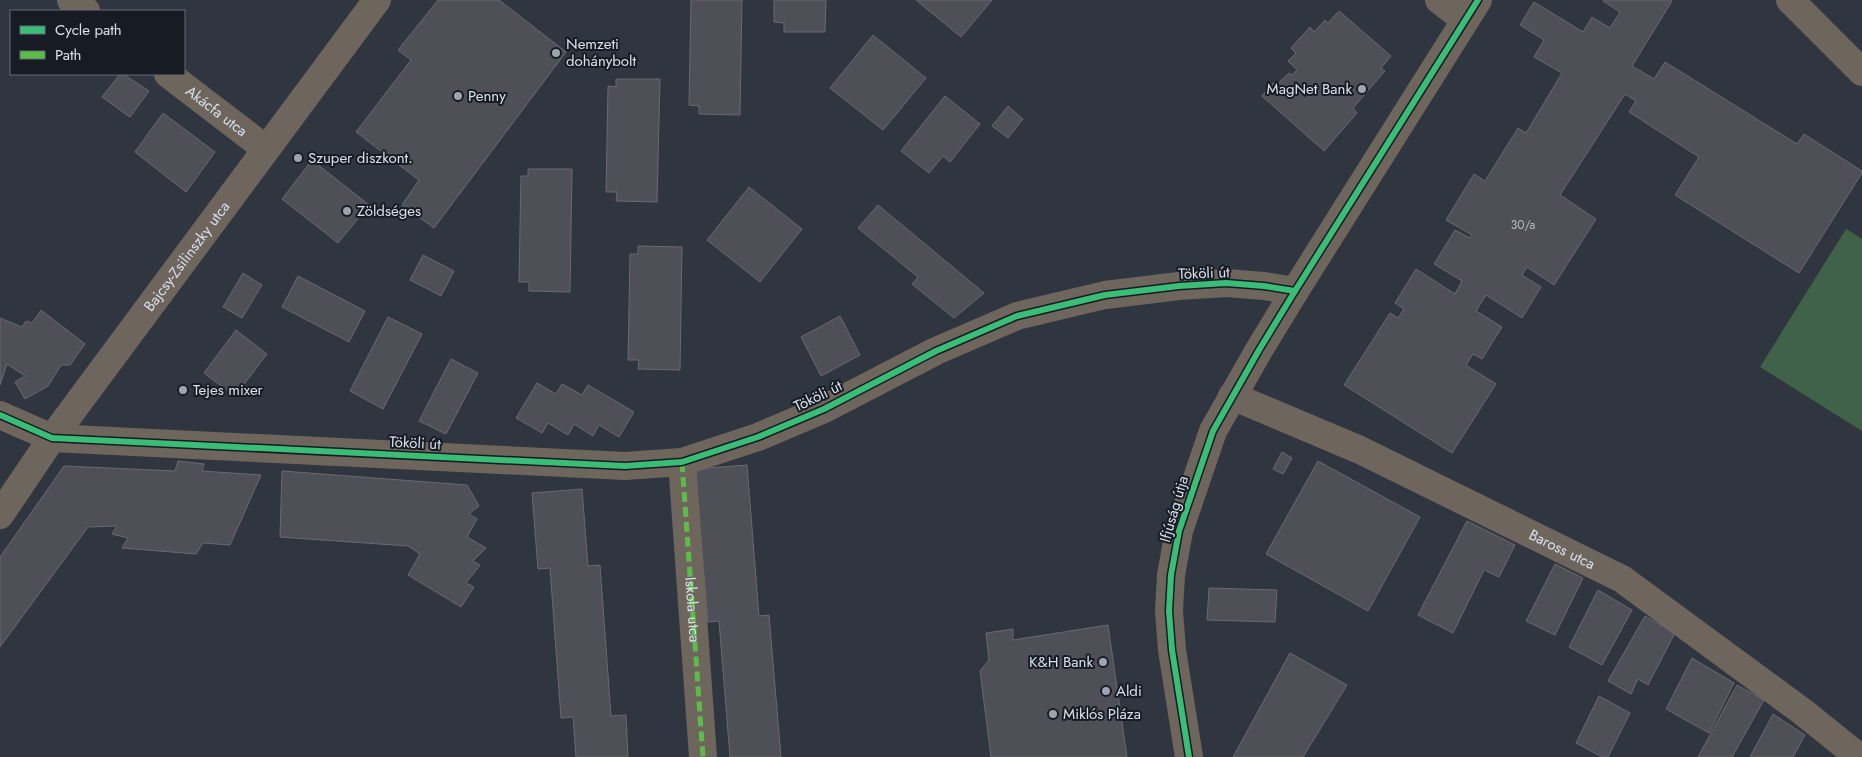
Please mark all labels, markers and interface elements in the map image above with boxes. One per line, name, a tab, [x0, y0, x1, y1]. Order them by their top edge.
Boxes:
legend	[10, 10, 185, 75]
text: Cycle path	[55, 19, 122, 41]
place label: Nemzeti dohánybolt	[566, 33, 636, 72]
text: Path	[55, 44, 81, 66]
marker: Nemzeti dohánybolt	[550, 47, 562, 59]
place label: MagNet Bank	[1267, 78, 1352, 100]
street label: Akácfa utca	[181, 80, 252, 142]
marker: MagNet Bank	[1356, 83, 1368, 95]
place label: Penny	[468, 85, 506, 107]
marker: Penny	[452, 90, 464, 102]
place label: Szuper diszkont.	[308, 147, 413, 169]
marker: Szuper diszkont.	[292, 152, 304, 164]
street label: Bajcsy-Zsilinszky utca	[138, 197, 235, 316]
place label: Zöldséges	[357, 200, 421, 222]
marker: Zöldséges	[341, 205, 353, 217]
house number: 30/a	[1511, 216, 1535, 234]
street label: Tököli út	[1178, 261, 1231, 285]
street label: Tököli út	[790, 375, 846, 417]
place label: Tejes mixer	[193, 379, 264, 401]
marker: Tejes mixer	[177, 384, 189, 396]
street label: Tököli út	[389, 431, 442, 455]
street label: Ifjúság útja	[1154, 473, 1194, 545]
street label: Baross utca	[1525, 524, 1599, 575]
street label: Iskola utca	[679, 576, 706, 643]
place label: K&H Bank	[1029, 651, 1093, 673]
marker: K&H Bank	[1097, 656, 1109, 668]
place label: Aldi	[1116, 680, 1142, 702]
marker: Aldi	[1100, 685, 1112, 697]
place label: Miklós Pláza	[1063, 703, 1141, 725]
marker: Miklós Pláza	[1047, 708, 1059, 720]

